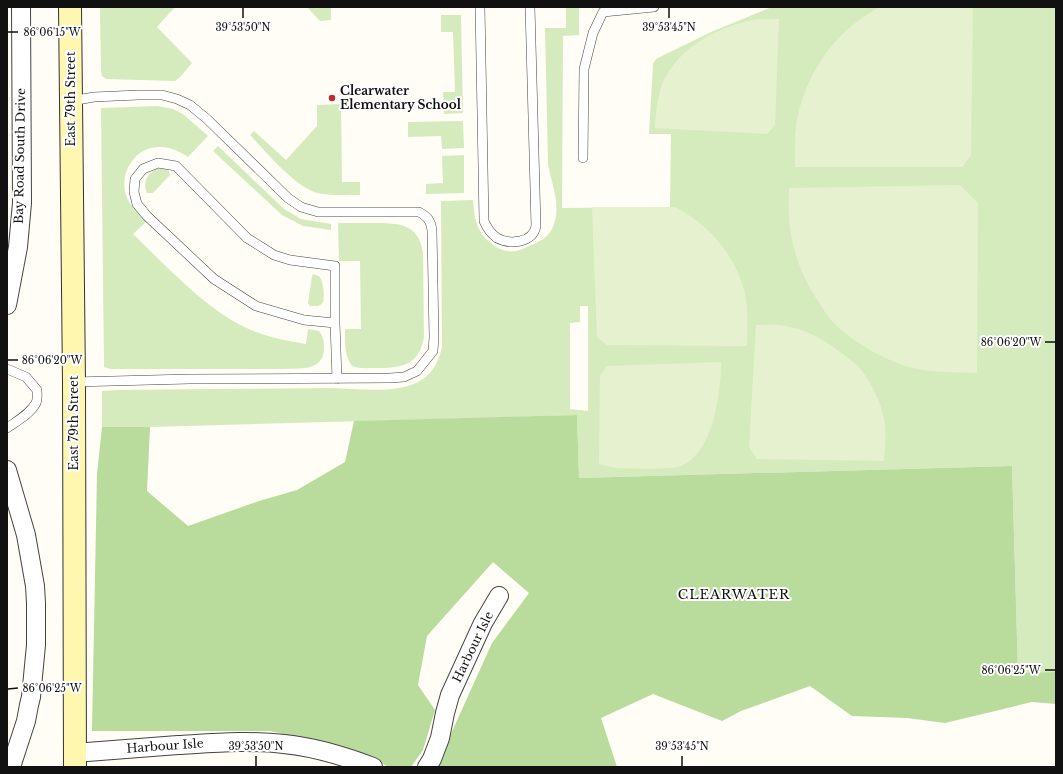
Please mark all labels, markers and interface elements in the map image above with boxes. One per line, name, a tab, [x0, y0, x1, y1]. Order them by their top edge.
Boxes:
text: 39°53'50"N	[215, 21, 271, 34]
text: 39°53'45"N	[642, 21, 696, 34]
text: 86°06'15"W	[23, 26, 81, 39]
street label: East 79th Street	[63, 51, 78, 146]
place label: Clearwater Elementary School	[340, 83, 462, 112]
street label: Bay Road South Drive	[11, 88, 28, 224]
marker: Clearwater Elementary School	[327, 93, 337, 103]
text: 86°06'20"W	[981, 336, 1041, 349]
text: 86°06'20"W	[22, 354, 82, 367]
street label: East 79th Street	[66, 375, 81, 470]
district label: CLEARWATER	[678, 586, 790, 603]
street label: Harbour Isle	[449, 609, 496, 685]
text: 86°06'25"W	[982, 664, 1041, 677]
text: 86°06'25"W	[23, 682, 82, 695]
street label: Harbour Isle	[126, 735, 204, 756]
text: 39°53'50"N	[228, 740, 284, 753]
text: 39°53'45"N	[655, 740, 709, 753]

